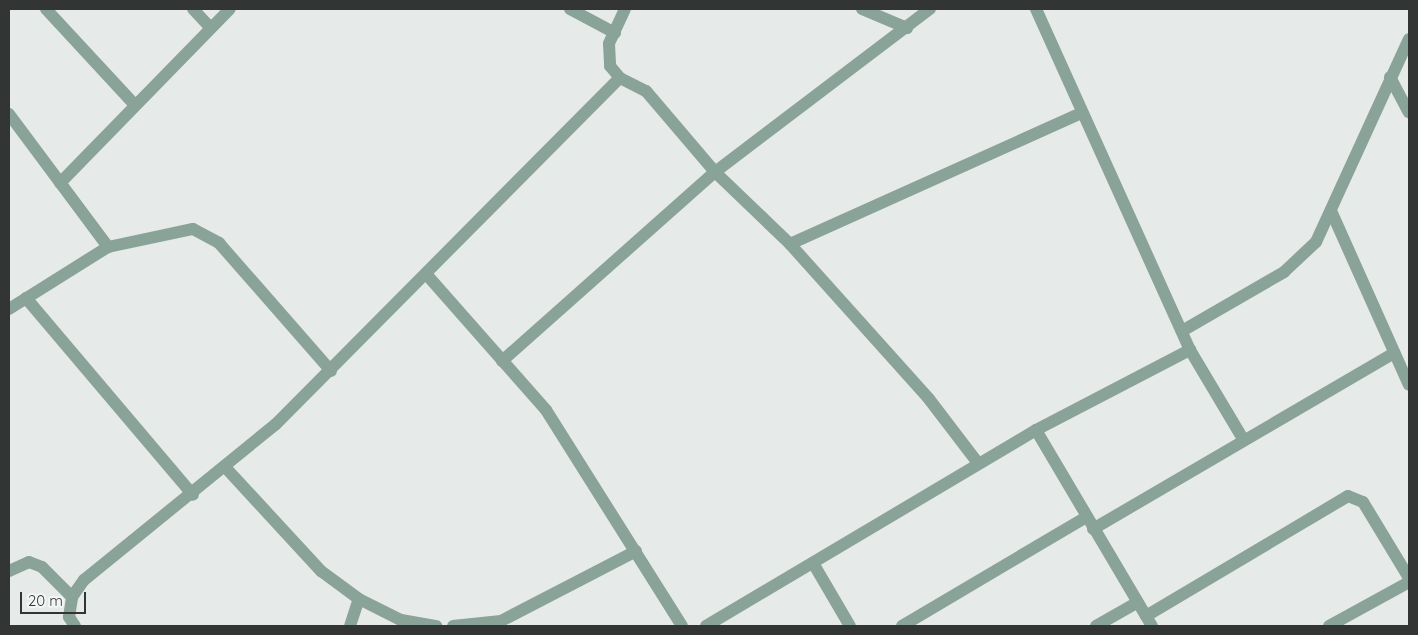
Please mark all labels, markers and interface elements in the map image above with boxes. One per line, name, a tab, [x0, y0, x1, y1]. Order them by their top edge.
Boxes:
scale bar	[22, 582, 89, 614]
text: 20 m	[28, 591, 63, 610]

